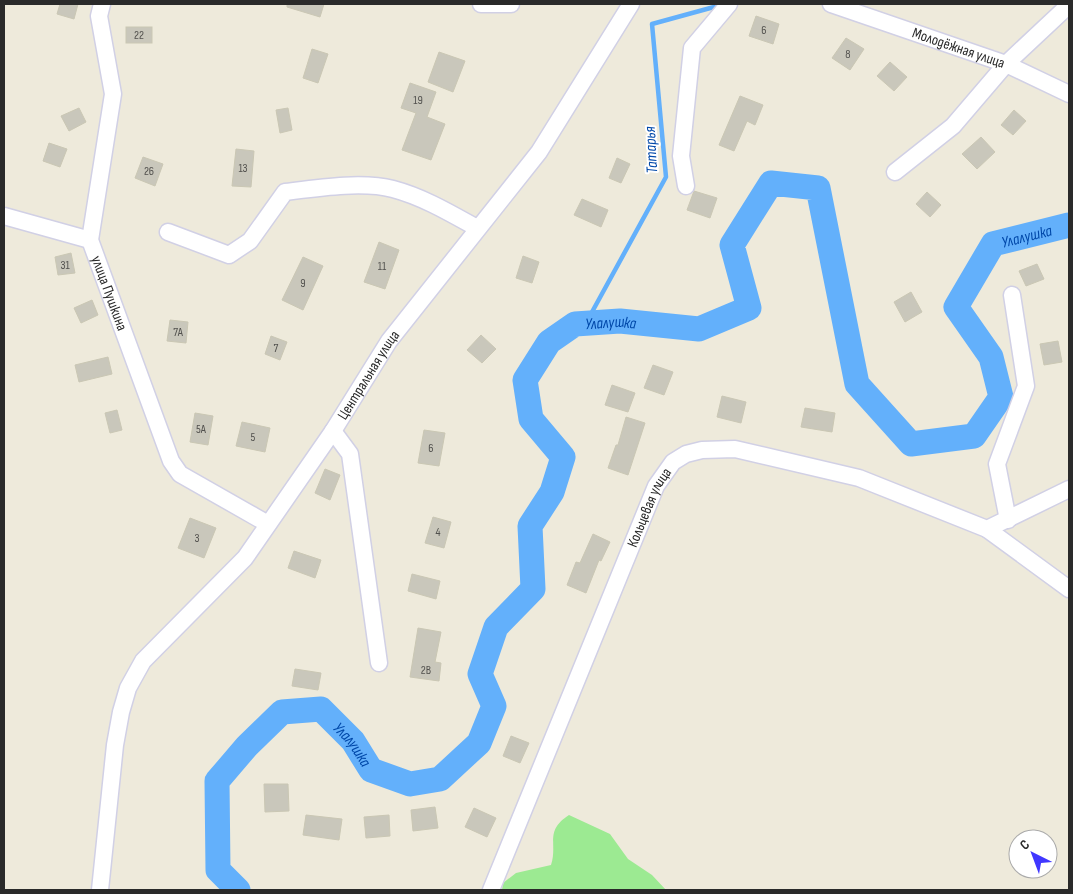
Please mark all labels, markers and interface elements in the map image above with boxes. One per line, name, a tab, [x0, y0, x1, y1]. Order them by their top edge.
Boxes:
house number: 6	[761, 23, 767, 38]
street label: Молодёжная улица	[910, 24, 1008, 73]
house number: 22	[134, 28, 144, 43]
house number: 8	[845, 47, 851, 62]
house number: 19	[413, 93, 423, 108]
water label: Татарья	[641, 125, 662, 174]
house number: 13	[238, 161, 248, 176]
house number: 26	[144, 164, 154, 179]
water label: Улалушка	[1000, 222, 1055, 253]
street label: улица Пушкина	[87, 253, 132, 334]
house number: 31	[60, 258, 70, 273]
house number: 11	[378, 259, 387, 274]
house number: 9	[300, 276, 306, 291]
water label: Улалушка	[585, 313, 638, 334]
house number: 7А	[173, 325, 184, 340]
street label: Центральная улица	[333, 326, 404, 423]
house number: 7	[274, 341, 279, 356]
house number: 5А	[196, 422, 207, 437]
house number: 5	[251, 430, 256, 445]
house number: 6	[428, 441, 434, 456]
street label: Кольцевая улица	[623, 464, 676, 550]
house number: 4	[435, 525, 441, 540]
house number: 3	[194, 531, 200, 546]
house number: 2В	[421, 663, 431, 678]
water label: Улалушка	[329, 719, 375, 771]
north arrow	[1008, 829, 1058, 879]
text: С	[1016, 836, 1033, 853]

